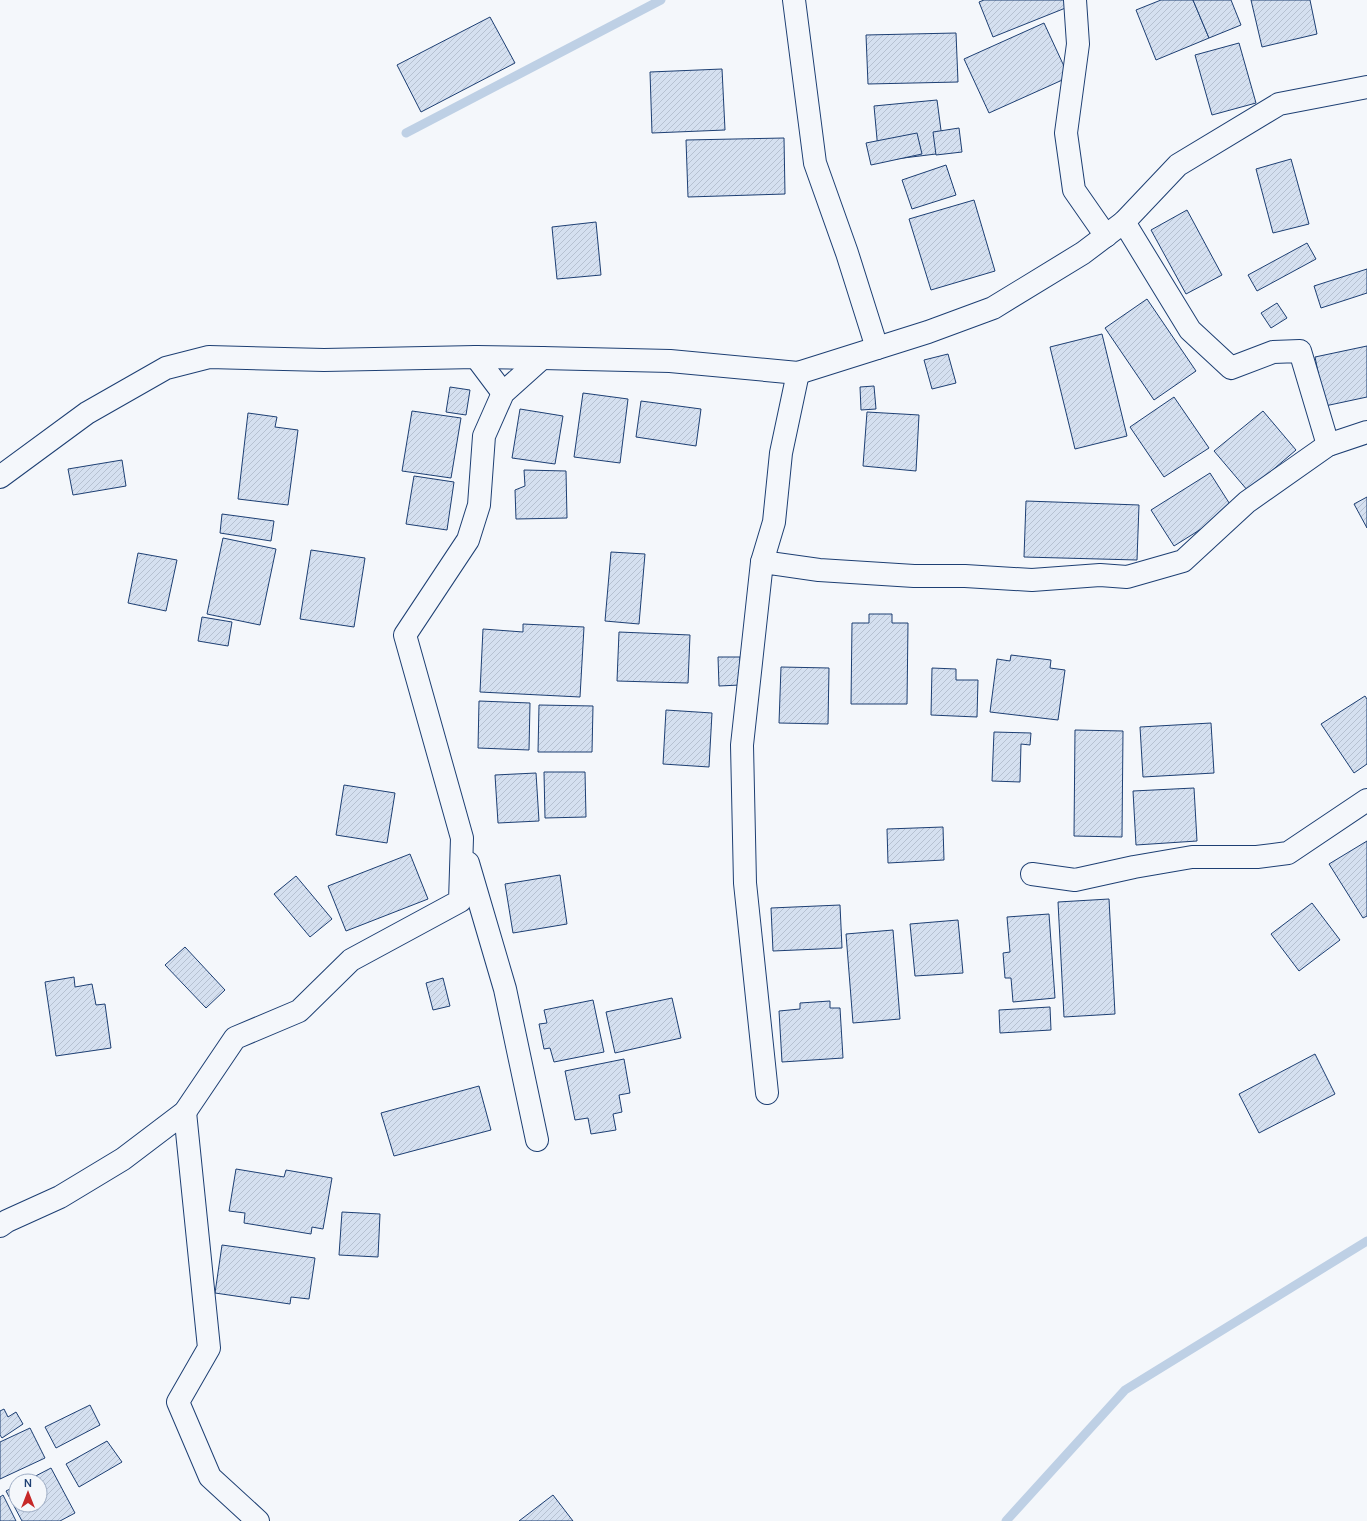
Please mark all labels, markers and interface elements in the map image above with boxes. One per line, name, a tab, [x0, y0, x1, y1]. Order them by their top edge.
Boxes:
north arrow	[8, 1473, 48, 1513]
text: N	[24, 1475, 32, 1490]

